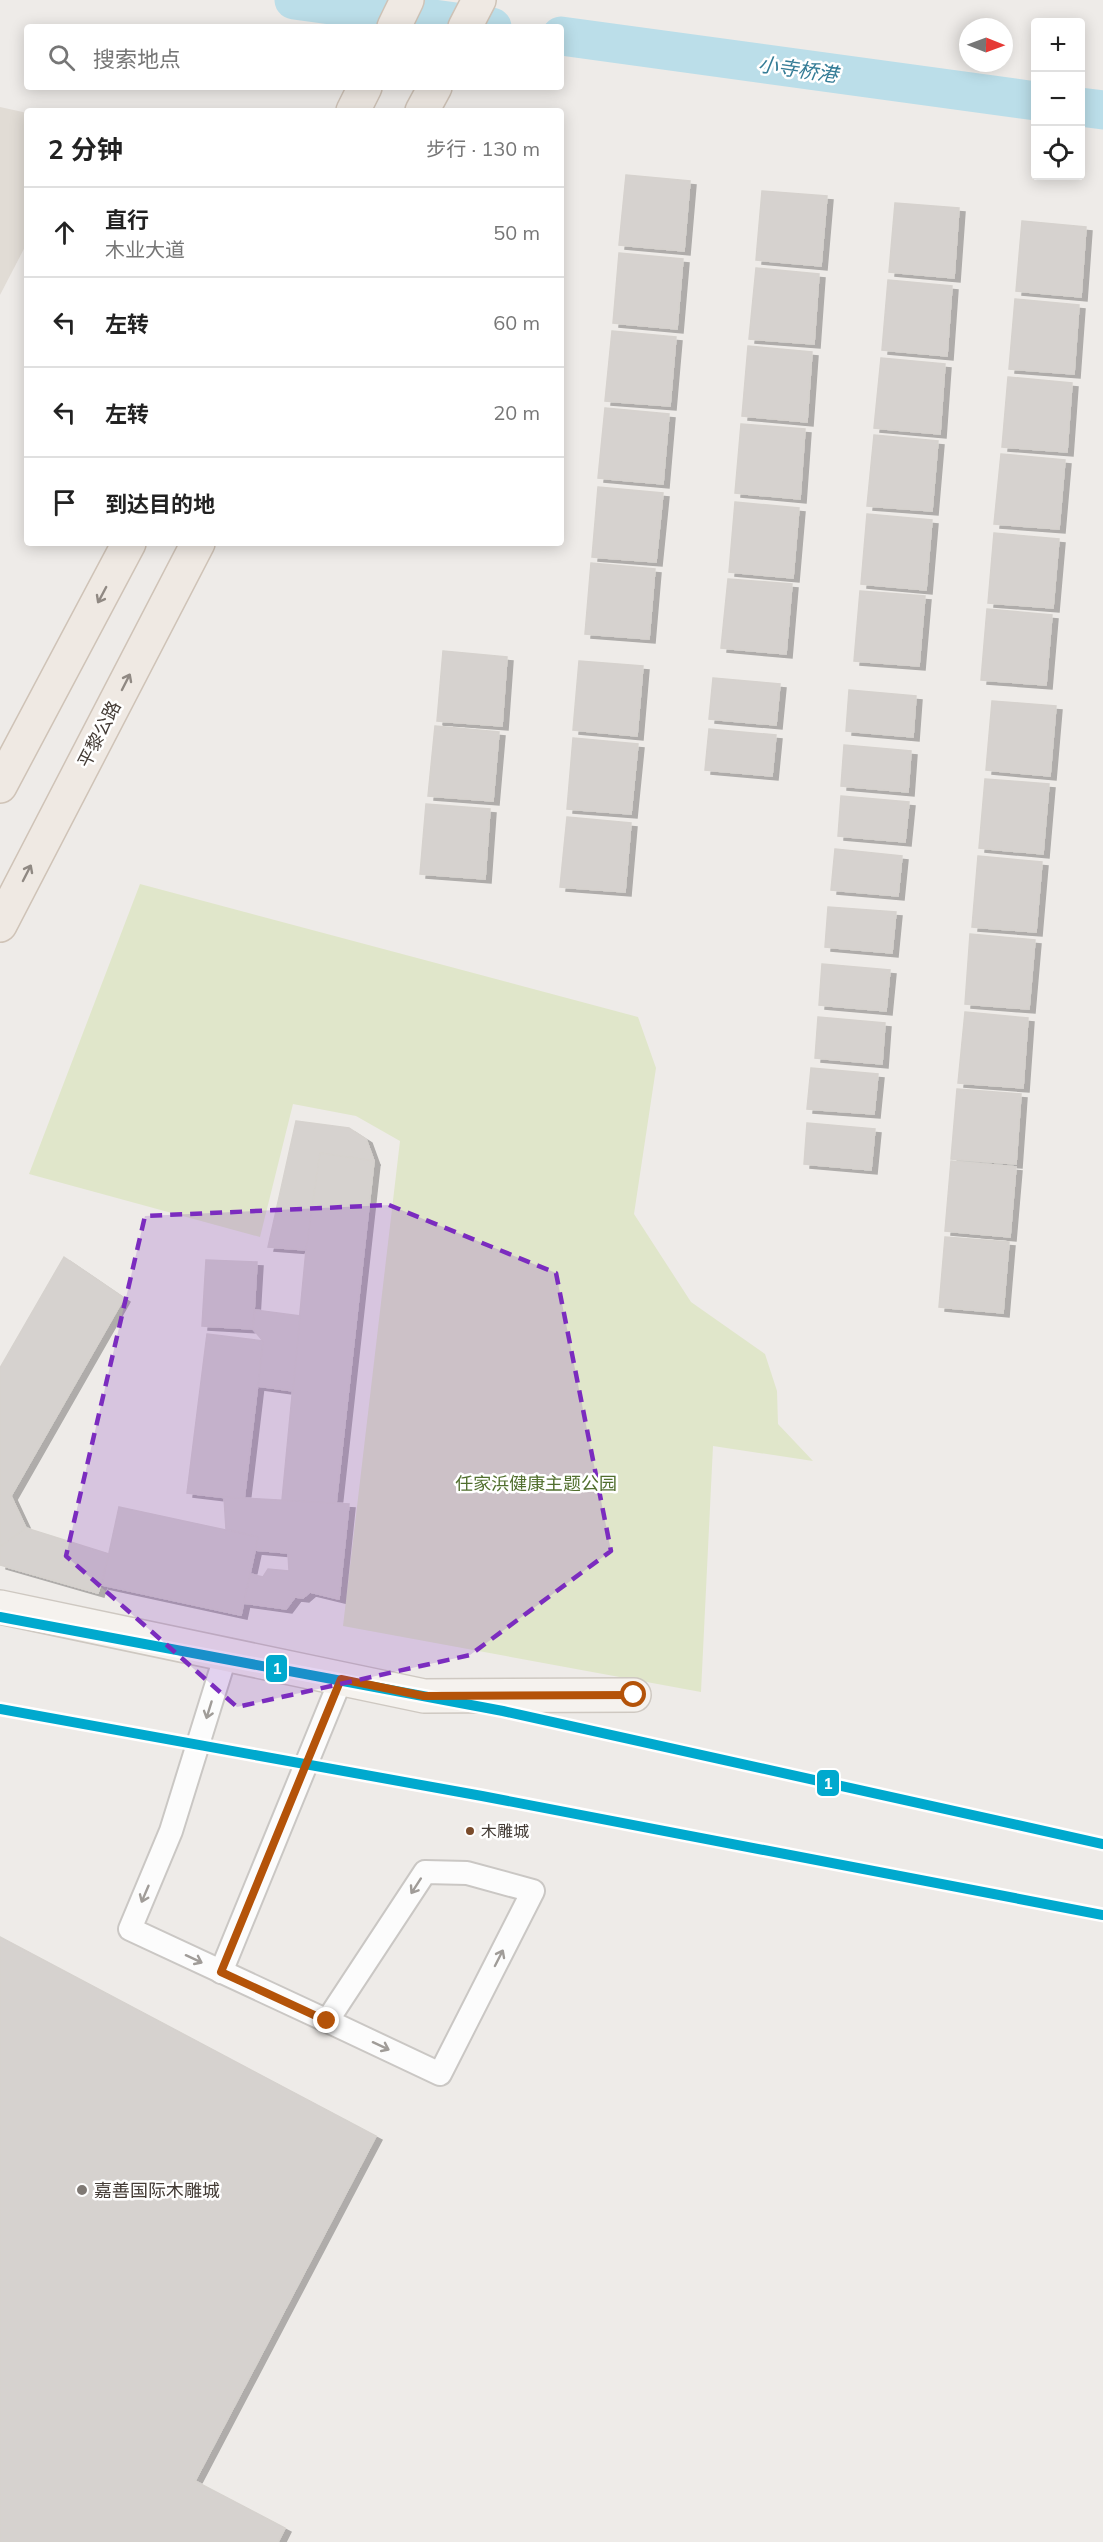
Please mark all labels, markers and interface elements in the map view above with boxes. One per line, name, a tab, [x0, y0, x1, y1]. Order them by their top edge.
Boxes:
north arrow	[959, 18, 1013, 72]
map controls	[1031, 18, 1085, 180]
button: +	[1031, 18, 1085, 72]
search box	[24, 24, 564, 90]
icon: search	[45, 41, 78, 74]
text: 搜索地点	[93, 45, 181, 73]
water label: 小寺桥港	[757, 51, 842, 87]
button: −	[1031, 72, 1085, 126]
button: locate	[1031, 126, 1085, 180]
text: 2 分钟	[48, 133, 123, 166]
text: 步行 · 130 m	[426, 136, 540, 161]
text: 直行	[105, 206, 149, 234]
icon: ahead	[48, 216, 81, 249]
text: 50 m	[493, 220, 540, 245]
text: 木业大道	[105, 237, 185, 262]
icon: left	[48, 306, 81, 339]
text: 左转	[105, 310, 149, 338]
text: 60 m	[493, 310, 540, 335]
icon: left	[48, 396, 81, 429]
text: 左转	[105, 400, 149, 428]
text: 20 m	[493, 400, 540, 425]
icon: arrive	[48, 486, 81, 519]
text: 到达目的地	[105, 490, 215, 518]
one-way arrow	[96, 585, 107, 603]
one-way arrow	[121, 673, 133, 691]
street label: 平黎公路	[72, 697, 126, 771]
one-way arrow	[22, 865, 33, 883]
park label: 任家浜健康主题公园	[455, 1472, 617, 1495]
line badge: 1	[265, 1654, 288, 1683]
text: 1	[272, 1658, 282, 1678]
route start	[620, 1681, 646, 1707]
one-way arrow	[203, 1700, 214, 1719]
line badge: 1	[816, 1769, 840, 1797]
text: 1	[823, 1773, 833, 1793]
place label: 木雕城	[481, 1821, 529, 1841]
marker: 木雕城	[464, 1825, 476, 1837]
one-way arrow	[409, 1877, 421, 1894]
one-way arrow	[138, 1885, 150, 1903]
one-way arrow	[494, 1950, 505, 1968]
one-way arrow	[185, 1954, 203, 1966]
route end	[313, 2007, 339, 2033]
one-way arrow	[371, 2040, 389, 2052]
place label: 嘉善国际木雕城	[94, 2179, 220, 2202]
marker: 嘉善国际木雕城	[75, 2183, 89, 2197]

